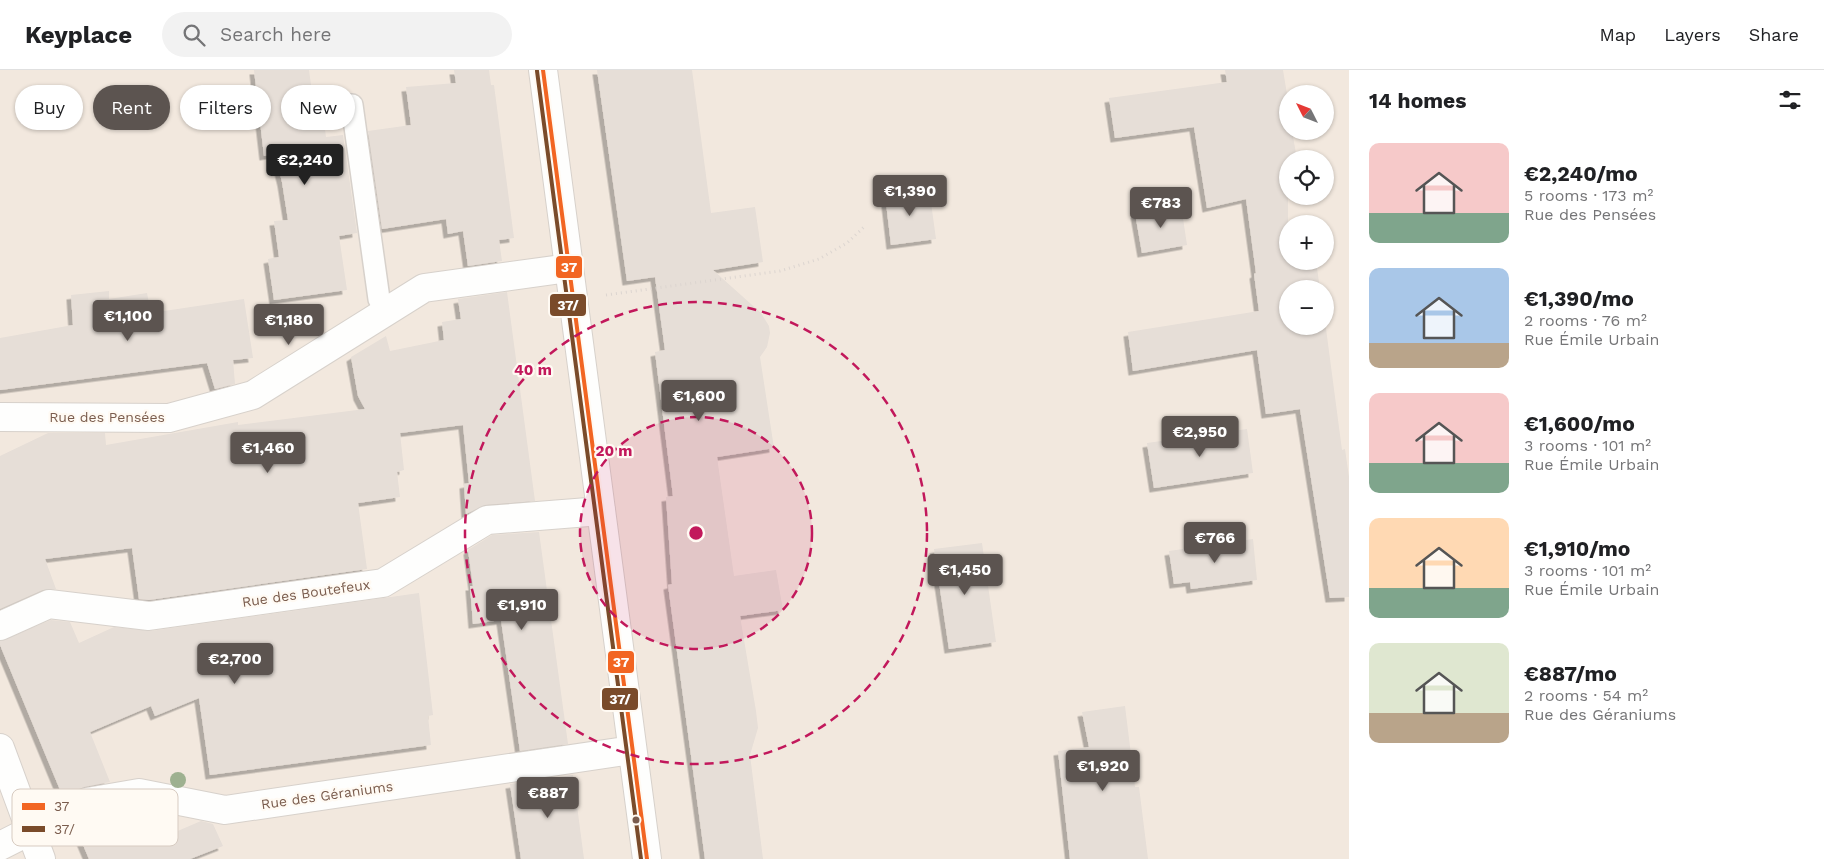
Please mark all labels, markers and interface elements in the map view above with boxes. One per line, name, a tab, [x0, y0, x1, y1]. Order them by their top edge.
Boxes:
search box	[162, 12, 512, 57]
text: Keyplace	[25, 21, 132, 49]
icon: search	[180, 21, 208, 49]
text: Search here	[220, 23, 331, 46]
text: Map	[1599, 24, 1636, 45]
text: Layers	[1664, 24, 1721, 45]
text: Share	[1749, 24, 1799, 45]
chip: Buy	[15, 85, 83, 130]
chip: Rent	[93, 85, 170, 130]
chip: Filters	[180, 85, 271, 130]
chip: New	[281, 85, 355, 130]
north arrow	[1279, 85, 1334, 140]
map controls	[1279, 85, 1334, 335]
icon: filters	[1776, 86, 1804, 114]
text: 14 homes	[1369, 88, 1466, 113]
pin: €2,240	[264, 144, 346, 186]
text: €2,240	[277, 150, 333, 169]
button: locate	[1279, 150, 1334, 205]
text: €2,240/mo	[1524, 161, 1638, 186]
icon: home	[1409, 163, 1469, 223]
pin: €1,390	[869, 174, 951, 217]
text: €1,390	[884, 181, 936, 200]
pin: €783	[1131, 186, 1191, 229]
text: 5 rooms · 173 m²	[1524, 186, 1653, 205]
text: €783	[1141, 193, 1181, 212]
text: Rue des Pensées	[1524, 205, 1656, 224]
button: +	[1279, 215, 1334, 270]
line badge: 37	[555, 255, 583, 279]
text: 37	[561, 259, 578, 275]
button: −	[1279, 280, 1334, 335]
text: €1,390/mo	[1524, 286, 1634, 311]
icon: home	[1409, 288, 1469, 348]
line badge: 37/	[549, 293, 587, 317]
text: 37/	[557, 297, 579, 313]
pin: €1,100	[87, 300, 169, 342]
pin: €1,180	[248, 304, 330, 346]
text: €1,100	[104, 306, 152, 325]
text: €1,180	[265, 310, 313, 329]
text: 2 rooms · 76 m²	[1524, 311, 1647, 330]
text: Rue Émile Urbain	[1524, 330, 1659, 349]
text: 40 m	[514, 361, 552, 379]
pin: €1,600	[658, 380, 740, 422]
text: €1,600	[672, 386, 726, 405]
street label: Rue des Pensées	[49, 409, 165, 425]
text: €1,600/mo	[1524, 411, 1635, 436]
icon: home	[1409, 413, 1469, 473]
pin: €2,950	[1159, 416, 1241, 458]
text: €2,950	[1173, 422, 1227, 441]
pin: €1,460	[227, 432, 309, 474]
text: 3 rooms · 101 m²	[1524, 436, 1651, 455]
text: €1,460	[241, 438, 295, 457]
text: 20 m	[595, 442, 633, 460]
text: Rue Émile Urbain	[1524, 455, 1659, 474]
pin: €766	[1185, 522, 1245, 564]
centre of rings	[687, 524, 705, 542]
text: €766	[1195, 528, 1235, 547]
text: €1,910/mo	[1524, 536, 1630, 561]
icon: home	[1409, 538, 1469, 598]
pin: €1,450	[924, 554, 1006, 596]
text: €1,450	[939, 560, 991, 579]
text: 3 rooms · 101 m²	[1524, 561, 1651, 580]
street label: Rue des Boutefeux	[241, 576, 371, 610]
text: Rue Émile Urbain	[1524, 580, 1659, 599]
pin: €1,910	[481, 588, 563, 631]
text: €1,910	[497, 595, 547, 614]
pin: €2,700	[194, 642, 276, 685]
text: €2,700	[208, 649, 262, 668]
line badge: 37	[607, 650, 635, 674]
text: 37	[613, 654, 630, 670]
text: €887/mo	[1524, 661, 1617, 686]
icon: home	[1409, 663, 1469, 723]
text: 2 rooms · 54 m²	[1524, 686, 1648, 705]
line badge: 37/	[601, 687, 639, 711]
text: 37/	[609, 691, 631, 707]
text: Rue des Géraniums	[1524, 705, 1676, 724]
pin: €1,920	[1062, 750, 1144, 792]
text: €1,920	[1077, 756, 1129, 775]
pin: €887	[518, 776, 578, 819]
street label: Rue des Géraniums	[260, 778, 394, 812]
text: €887	[528, 783, 568, 802]
legend	[12, 789, 178, 846]
text: 37	[54, 798, 70, 814]
unlabelled marker	[631, 815, 641, 825]
text: 37/	[54, 821, 75, 837]

